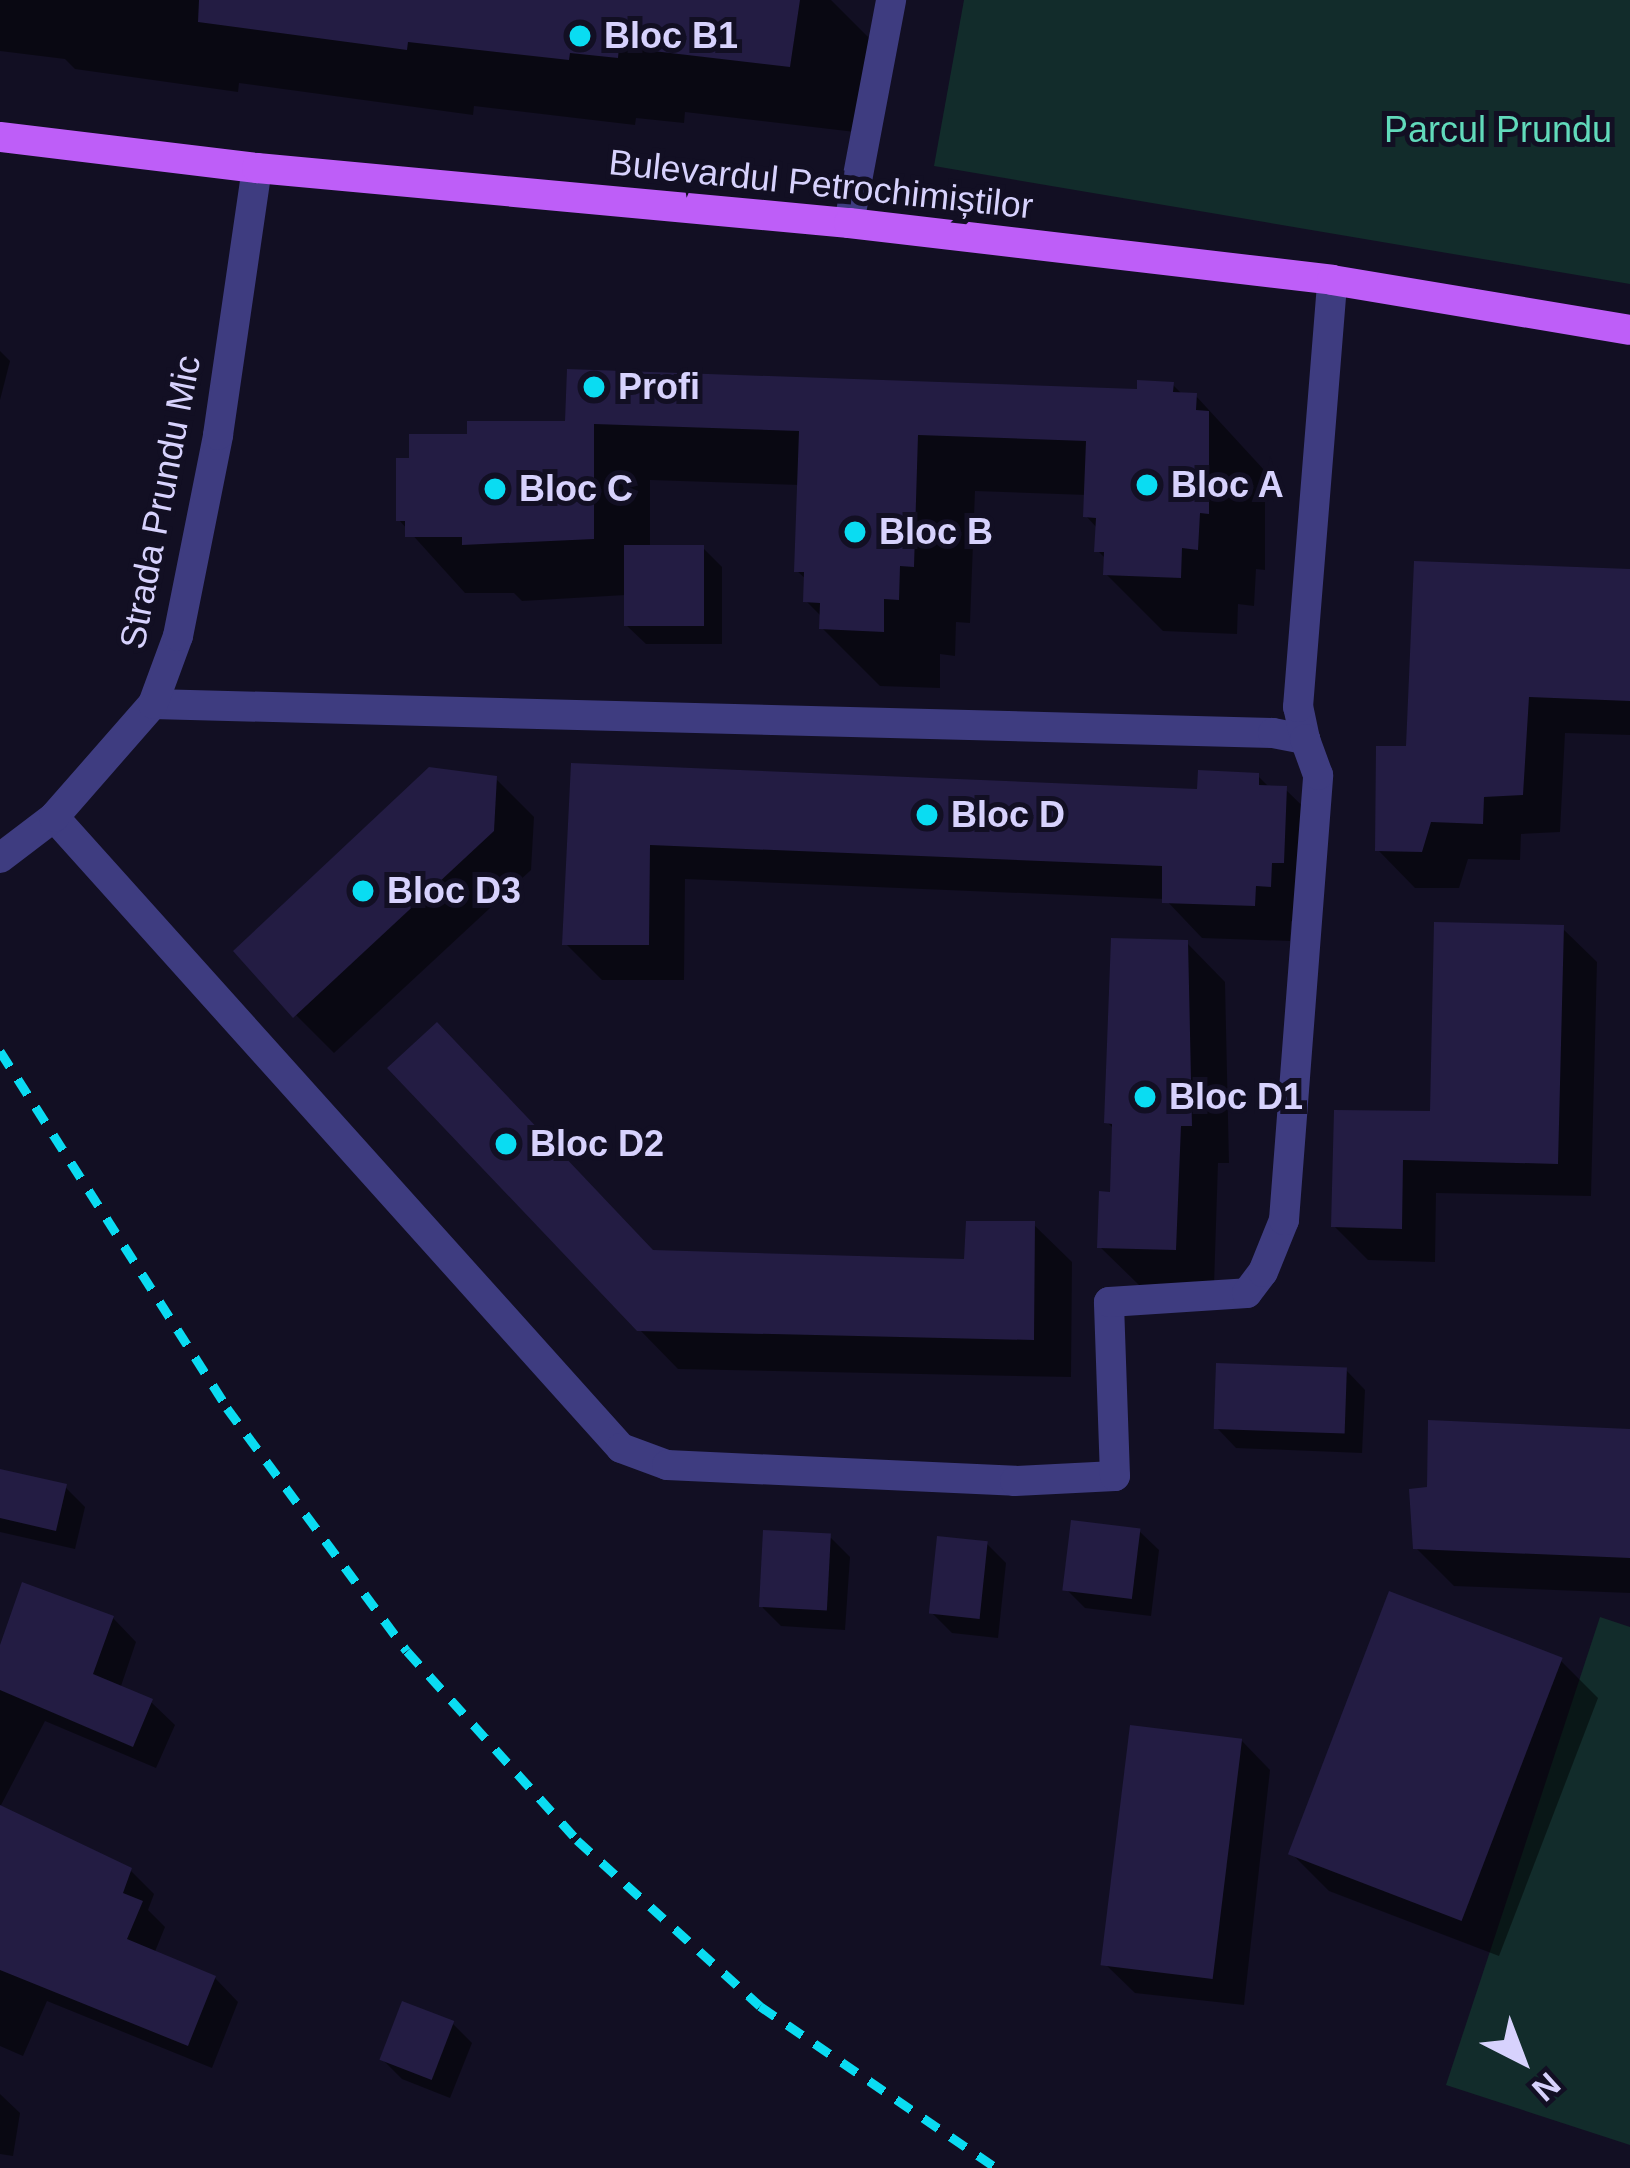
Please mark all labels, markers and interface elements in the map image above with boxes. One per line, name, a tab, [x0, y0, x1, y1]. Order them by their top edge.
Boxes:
place label: Bloc B1	[604, 14, 738, 58]
marker: Bloc B1	[567, 23, 593, 49]
park label: Parcul Prundu	[1384, 108, 1612, 152]
street label: Bulevardul Petrochimiștilor	[607, 140, 1035, 228]
street label: Strada Prundu Mic	[110, 352, 210, 652]
place label: Profi	[618, 365, 700, 409]
marker: Profi	[581, 374, 607, 400]
place label: Bloc A	[1171, 463, 1285, 507]
place label: Bloc C	[519, 467, 633, 511]
marker: Bloc A	[1134, 472, 1160, 498]
marker: Bloc C	[482, 476, 508, 502]
place label: Bloc B	[879, 510, 993, 554]
marker: Bloc B	[842, 519, 868, 545]
place label: Bloc D	[951, 793, 1065, 837]
marker: Bloc D	[914, 802, 940, 828]
place label: Bloc D3	[387, 869, 521, 913]
marker: Bloc D3	[350, 878, 376, 904]
place label: Bloc D1	[1169, 1075, 1303, 1119]
marker: Bloc D1	[1132, 1084, 1158, 1110]
place label: Bloc D2	[530, 1122, 664, 1166]
marker: Bloc D2	[493, 1131, 519, 1157]
north arrow	[1462, 2000, 1582, 2120]
text: N	[1525, 2065, 1568, 2109]

